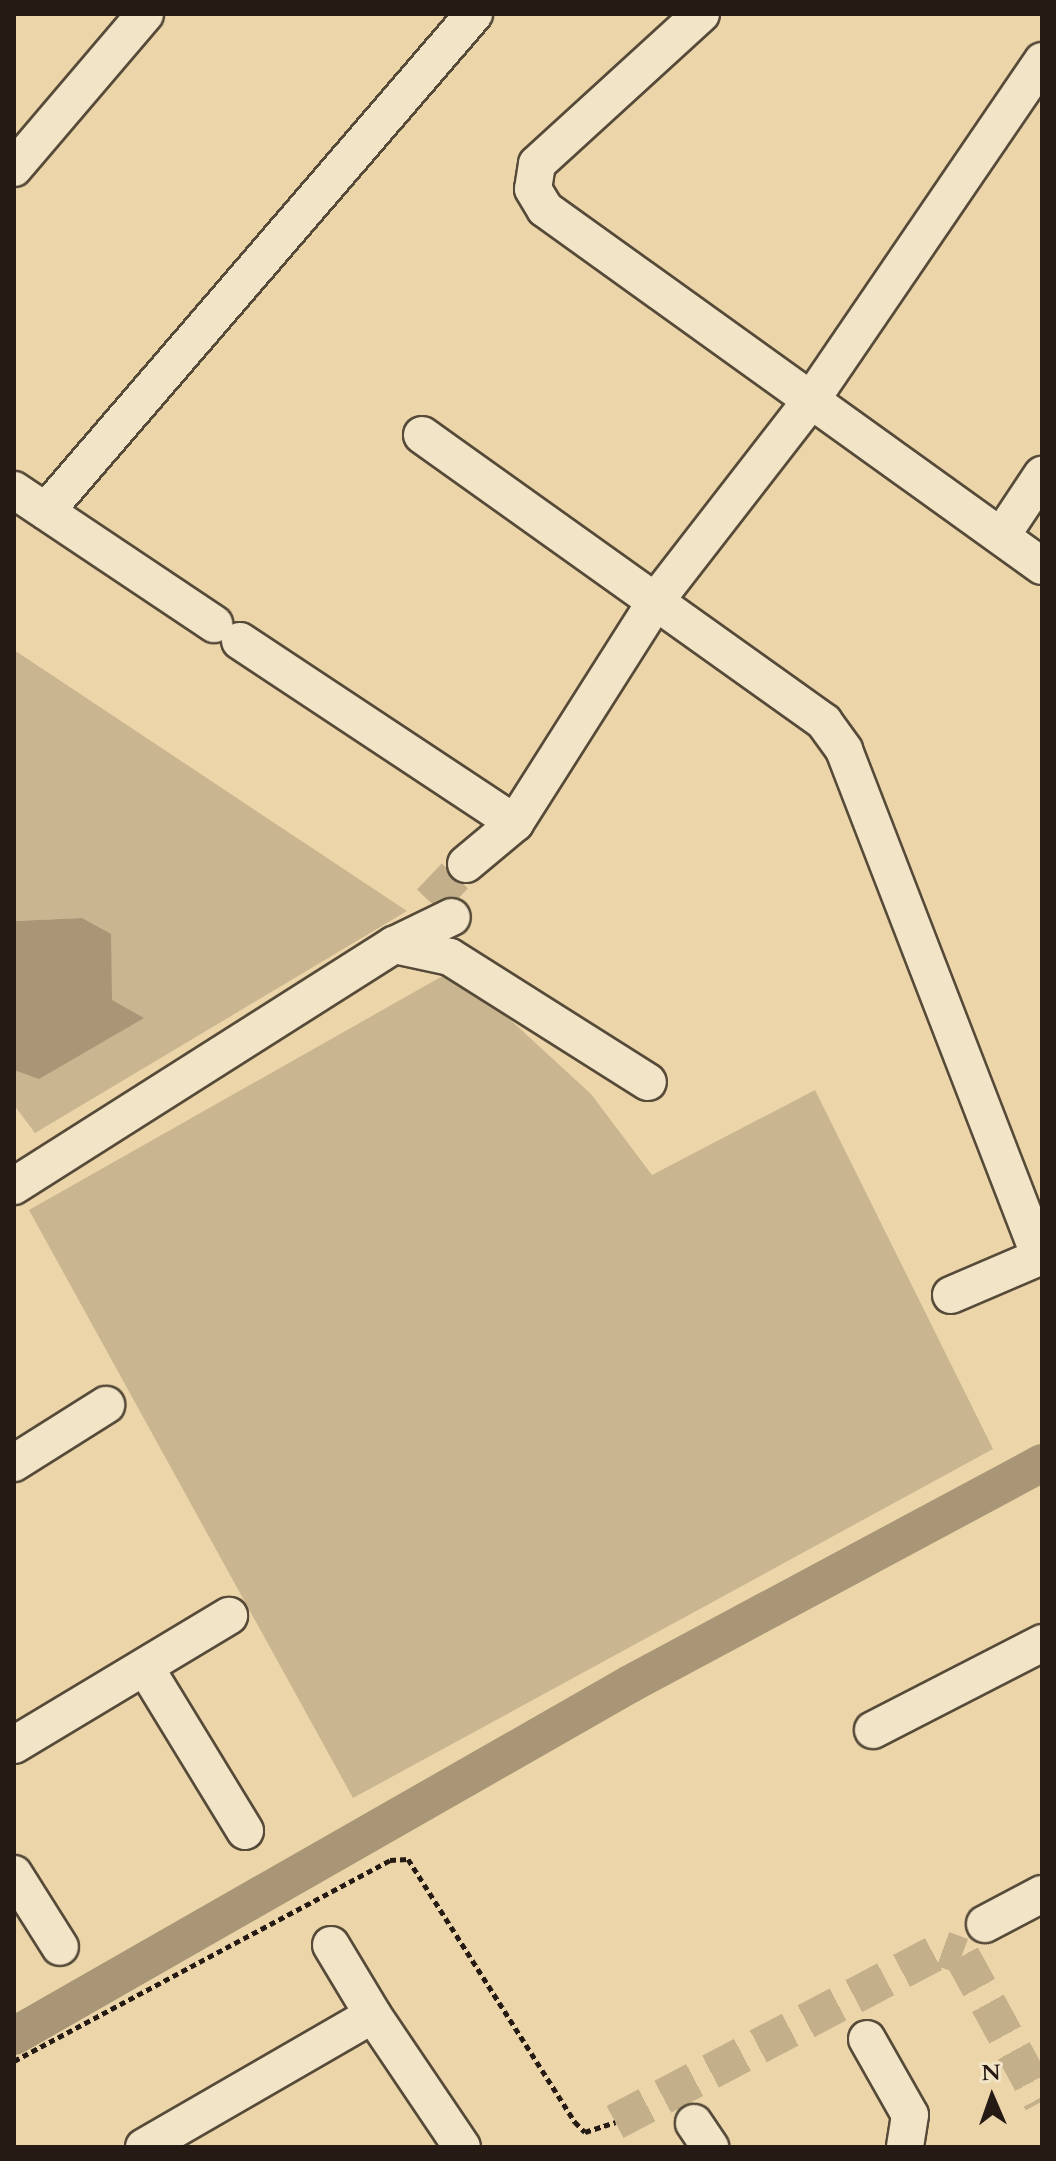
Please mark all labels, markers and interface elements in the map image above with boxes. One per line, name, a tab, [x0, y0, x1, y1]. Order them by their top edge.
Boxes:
north arrow	[952, 2057, 1032, 2137]
text: N	[981, 2058, 1001, 2088]

